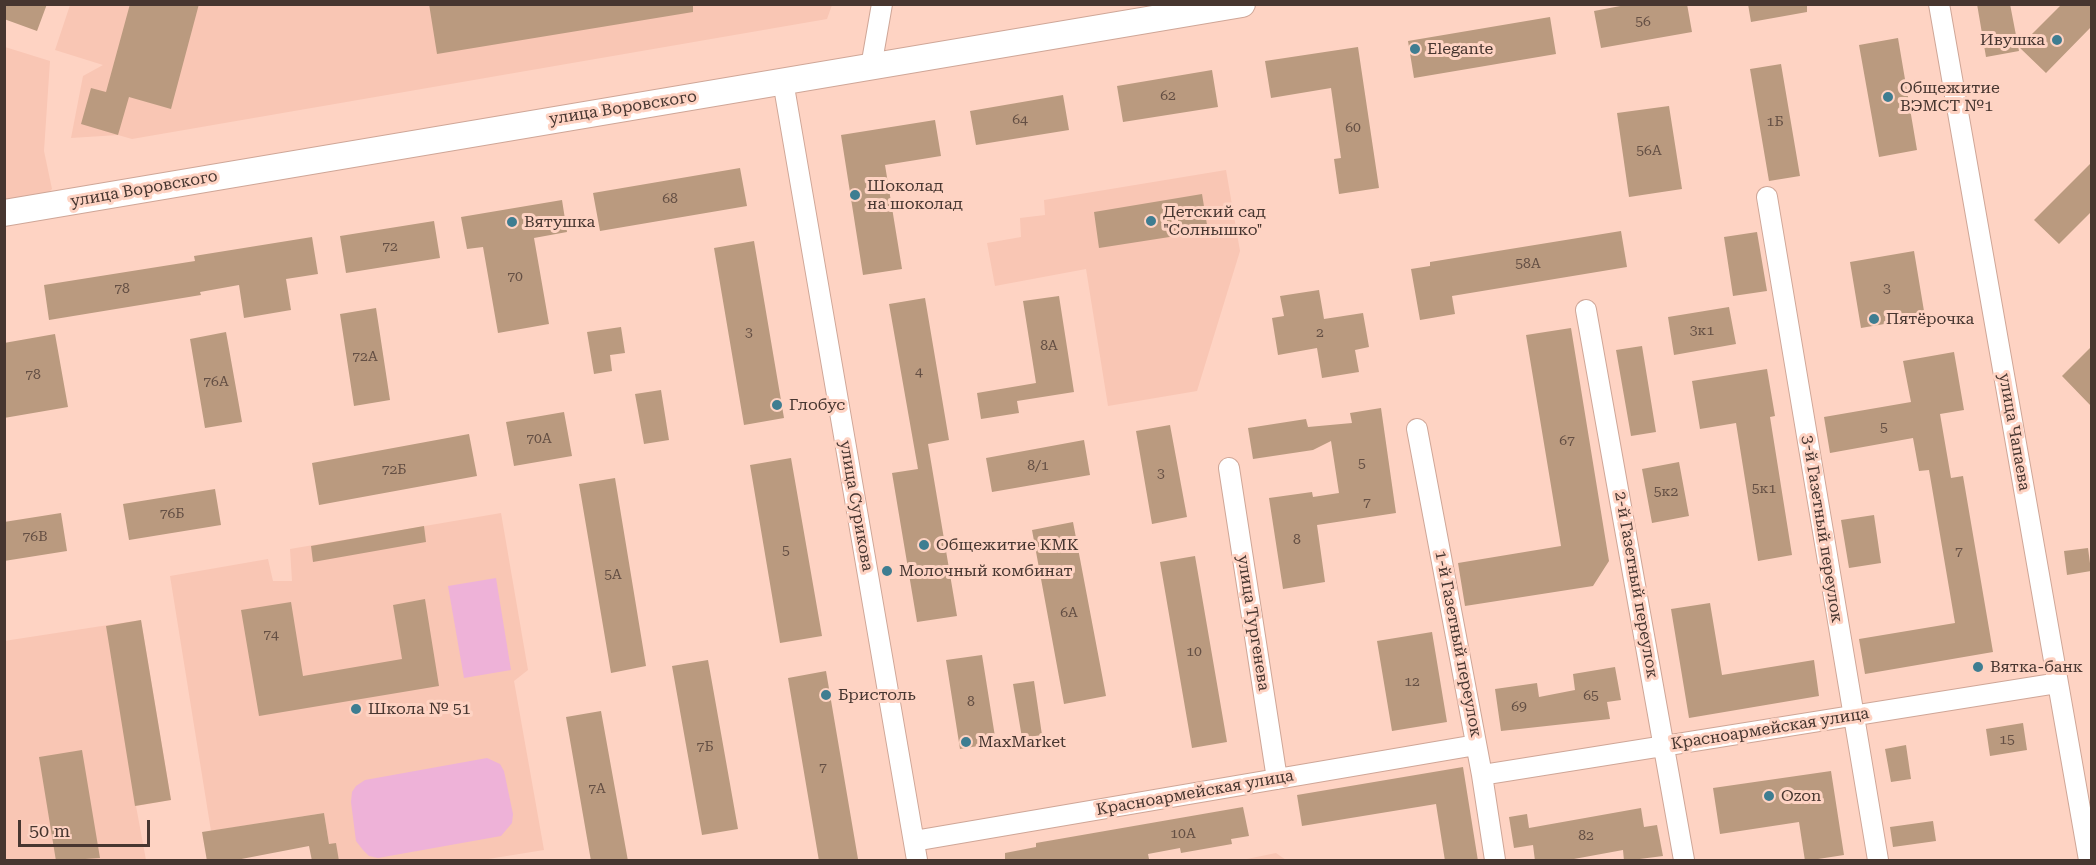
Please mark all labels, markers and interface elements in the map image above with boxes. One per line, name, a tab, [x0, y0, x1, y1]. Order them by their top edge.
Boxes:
house number: 56	[1635, 14, 1651, 30]
place label: Ивушка	[1980, 30, 2045, 50]
marker: Ивушка	[2050, 33, 2064, 47]
place label: Elegante	[1427, 39, 1493, 59]
marker: Elegante	[1408, 42, 1422, 56]
place label: Общежитие ВЭМСТ №1	[1900, 78, 2000, 116]
street label: улица Воровского	[548, 87, 698, 129]
house number: 62	[1160, 88, 1176, 104]
marker: Общежитие ВЭМСТ №1	[1881, 90, 1895, 104]
house number: 64	[1012, 112, 1028, 128]
house number: 1Б	[1767, 114, 1783, 130]
house number: 60	[1345, 120, 1361, 136]
house number: 56А	[1636, 143, 1662, 159]
street label: улица Воровского	[69, 167, 219, 211]
place label: Шоколад на шоколад	[867, 176, 963, 214]
marker: Шоколад на шоколад	[848, 188, 862, 202]
house number: 68	[662, 191, 678, 207]
place label: Детский сад "Солнышко"	[1163, 202, 1266, 240]
place label: Вятушка	[524, 212, 595, 232]
marker: Детский сад "Солнышко"	[1144, 214, 1158, 228]
marker: Вятушка	[505, 215, 519, 229]
house number: 72	[382, 239, 398, 255]
house number: 58А	[1515, 256, 1541, 272]
house number: 70	[507, 269, 523, 285]
house number: 78	[114, 281, 130, 297]
house number: 3	[1883, 281, 1891, 297]
place label: Пятёрочка	[1886, 309, 1974, 329]
marker: Пятёрочка	[1867, 312, 1881, 326]
house number: 3к1	[1690, 323, 1714, 339]
house number: 3	[745, 325, 753, 341]
house number: 2	[1316, 325, 1324, 341]
house number: 8А	[1040, 338, 1058, 354]
house number: 72А	[352, 349, 378, 365]
house number: 4	[915, 364, 923, 380]
house number: 78	[25, 367, 41, 383]
street label: улица Чапаева	[1994, 372, 2034, 492]
house number: 76А	[203, 374, 229, 390]
place label: Глобус	[789, 395, 845, 415]
marker: Глобус	[770, 398, 784, 412]
house number: 5	[1880, 420, 1888, 436]
house number: 70А	[526, 431, 552, 447]
house number: 67	[1559, 433, 1575, 449]
street label: 3-й Газетный переулок	[1798, 434, 1846, 624]
street label: улица Сурикова	[835, 439, 877, 573]
house number: 5	[1358, 456, 1366, 472]
house number: 8/1	[1027, 458, 1049, 474]
house number: 72Б	[382, 462, 406, 478]
house number: 3	[1157, 466, 1165, 482]
house number: 5к1	[1752, 481, 1776, 497]
house number: 5к2	[1654, 484, 1678, 500]
street label: 2-й Газетный переулок	[1610, 490, 1662, 680]
house number: 7	[1363, 495, 1371, 511]
house number: 76Б	[160, 506, 184, 522]
house number: 76В	[22, 529, 48, 545]
house number: 8	[1293, 532, 1301, 548]
place label: Общежитие КМК	[936, 535, 1078, 555]
marker: Общежитие КМК	[917, 538, 931, 552]
house number: 5	[782, 543, 790, 559]
house number: 7	[1955, 544, 1963, 560]
street label: 1-й Газетный переулок	[1430, 549, 1486, 739]
street label: улица Тургенева	[1233, 554, 1273, 692]
place label: Молочный комбинат	[899, 561, 1073, 581]
marker: Молочный комбинат	[880, 564, 894, 578]
house number: 5А	[604, 567, 622, 583]
house number: 6А	[1060, 605, 1078, 621]
house number: 74	[263, 627, 279, 643]
house number: 10	[1186, 644, 1202, 660]
place label: Вятка-банк	[1990, 657, 2083, 677]
marker: Вятка-банк	[1971, 660, 1985, 674]
house number: 12	[1404, 674, 1420, 690]
place label: Бристоль	[838, 685, 916, 705]
marker: Бристоль	[819, 688, 833, 702]
house number: 65	[1583, 688, 1599, 704]
house number: 8	[967, 694, 975, 710]
place label: Школа № 51	[368, 699, 471, 719]
house number: 69	[1511, 699, 1527, 715]
marker: Школа № 51	[349, 702, 363, 716]
street label: Красноармейская улица	[1670, 704, 1870, 754]
place label: MaxMarket	[978, 732, 1066, 752]
house number: 15	[1999, 732, 2015, 748]
marker: MaxMarket	[959, 735, 973, 749]
house number: 7Б	[697, 739, 713, 755]
house number: 7	[819, 760, 827, 776]
street label: Красноармейская улица	[1095, 766, 1295, 820]
house number: 7А	[588, 781, 606, 797]
place label: Ozon	[1781, 786, 1821, 806]
marker: Ozon	[1762, 789, 1776, 803]
scale bar	[21, 808, 153, 846]
text: 50 m	[29, 820, 70, 841]
house number: 10А	[1170, 826, 1196, 842]
house number: 82	[1578, 828, 1594, 844]

